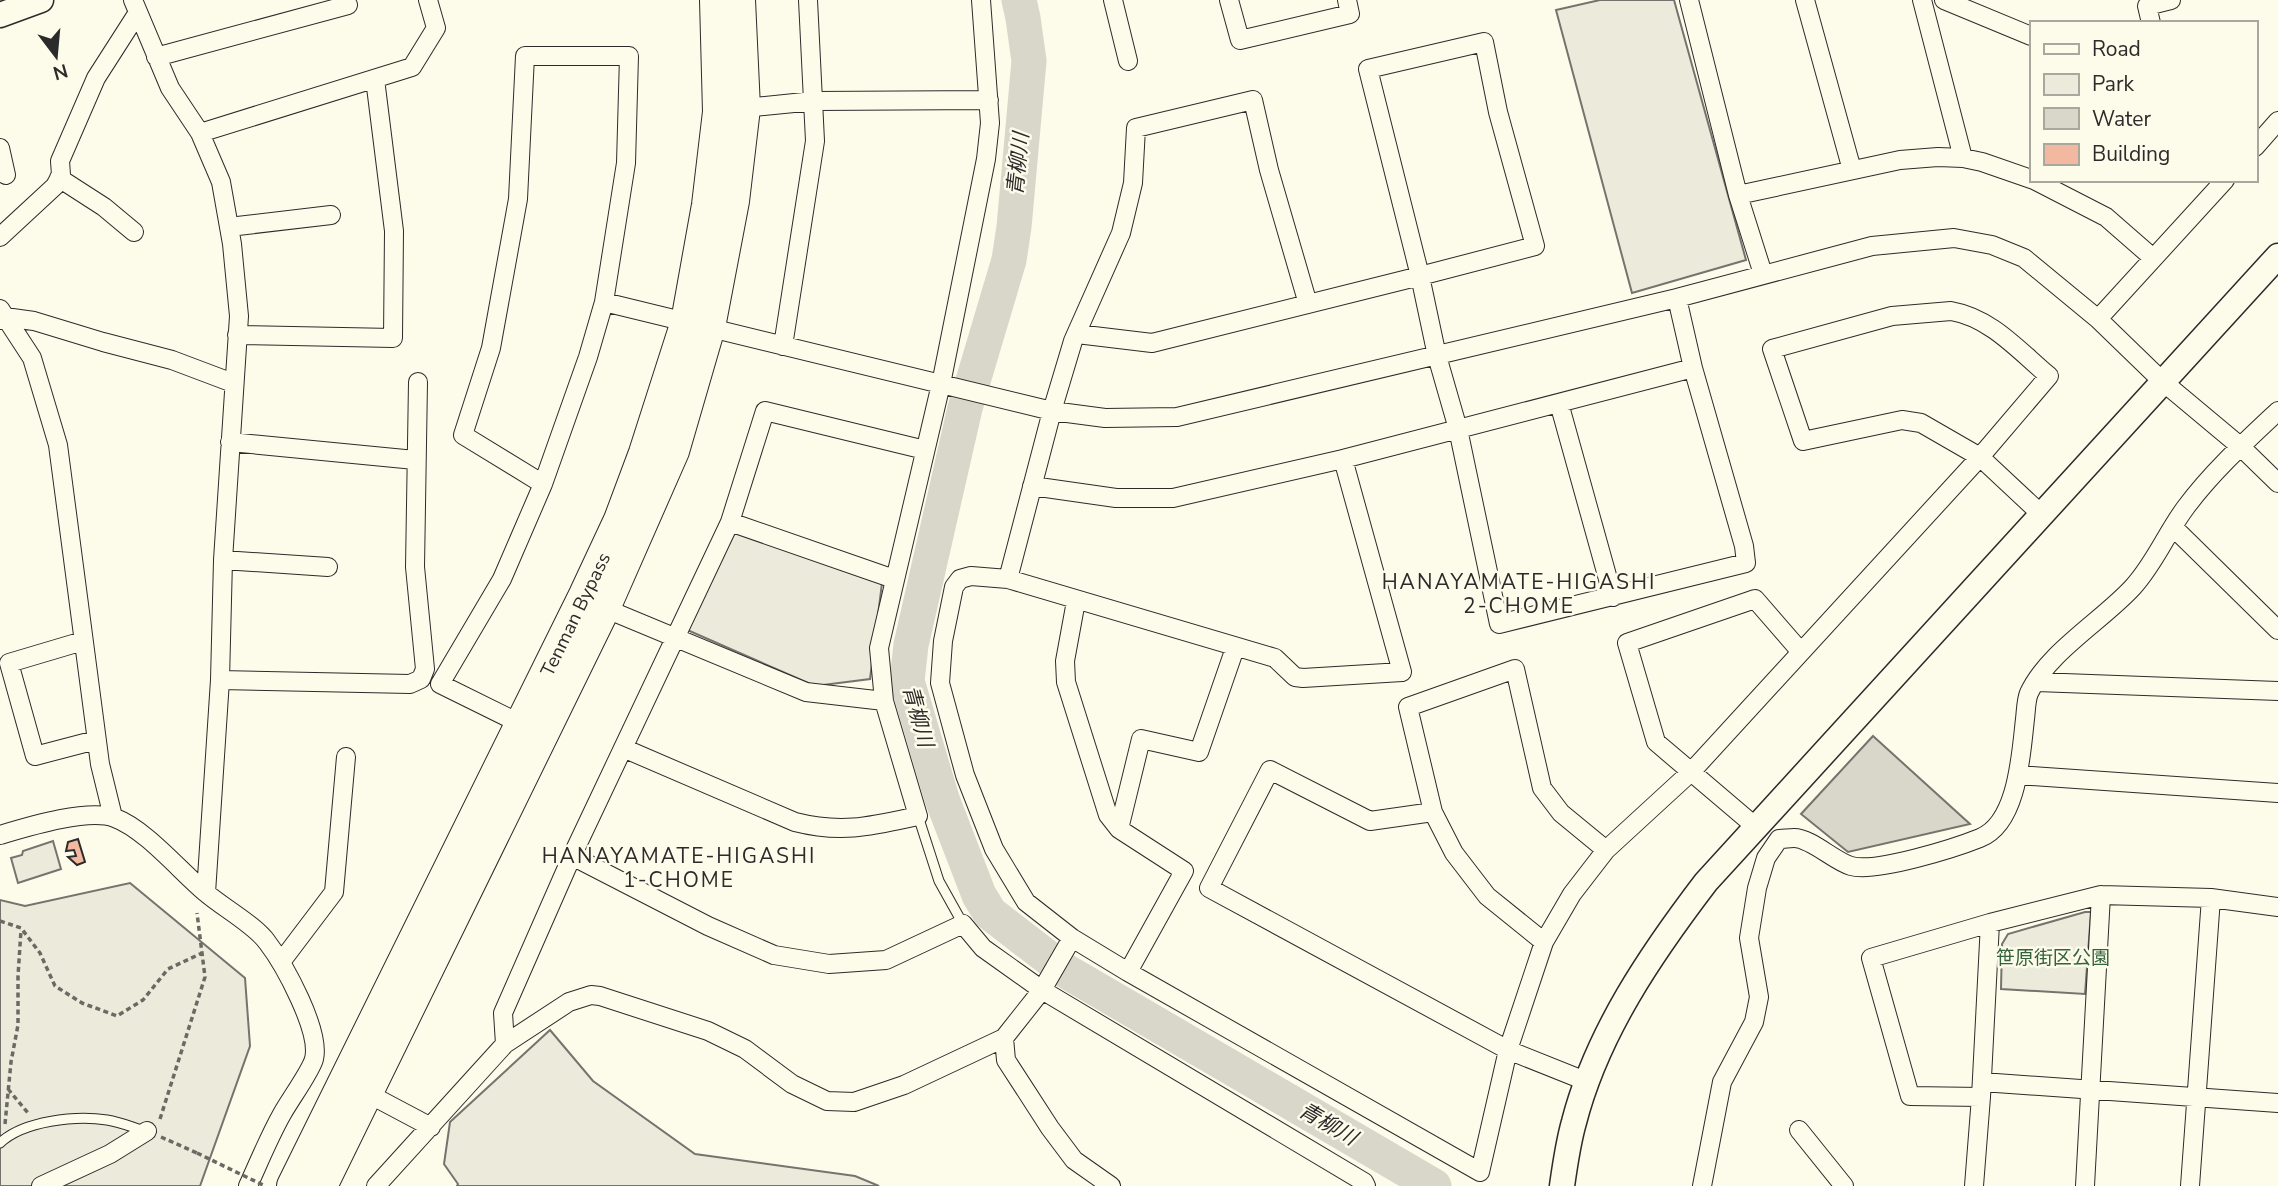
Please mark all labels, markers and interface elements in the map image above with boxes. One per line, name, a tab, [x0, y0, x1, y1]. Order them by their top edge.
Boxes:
north arrow	[21, 21, 91, 91]
legend	[2030, 21, 2257, 182]
text: Road	[2092, 35, 2141, 63]
text: N	[50, 57, 71, 86]
text: Park	[2092, 70, 2134, 98]
text: Water	[2092, 105, 2151, 133]
water label: 青柳川	[1001, 129, 1035, 197]
text: Building	[2092, 140, 2170, 168]
street label: Tenman Bypass	[535, 548, 617, 681]
district label: HANAYAMATE-HIGASHI 2-CHOME	[1382, 568, 1656, 620]
water label: 青柳川	[896, 682, 940, 752]
district label: HANAYAMATE-HIGASHI 1-CHOME	[542, 842, 816, 894]
park label: 笹原街区公園	[1996, 945, 2110, 971]
water label: 青柳川	[1294, 1096, 1364, 1153]

